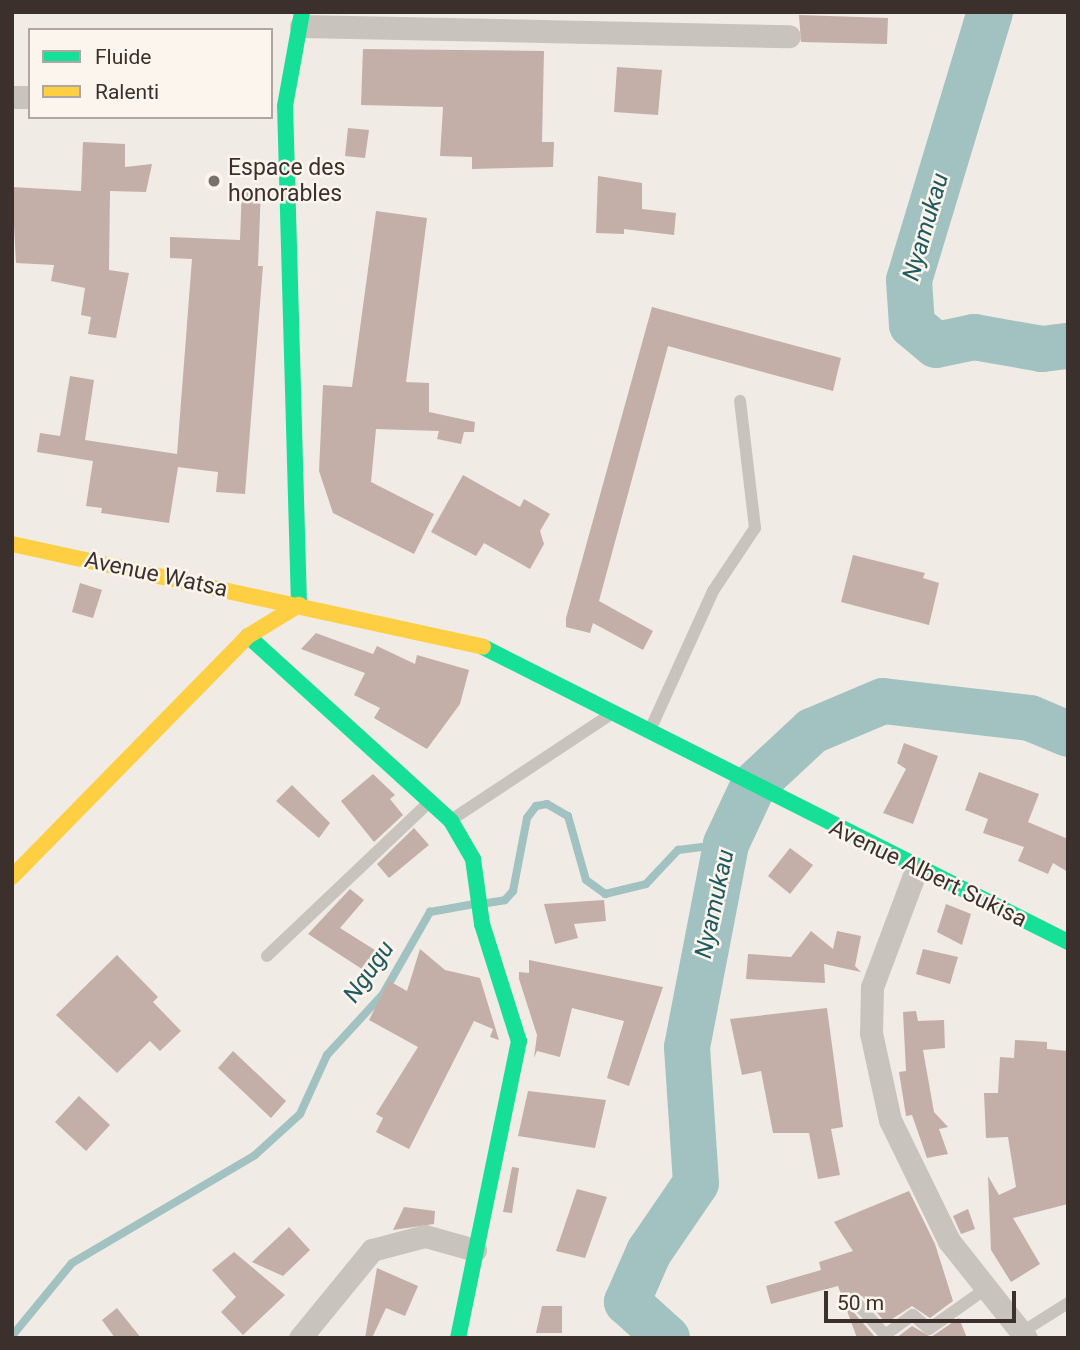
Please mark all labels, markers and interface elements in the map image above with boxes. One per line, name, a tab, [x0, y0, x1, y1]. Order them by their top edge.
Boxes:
legend	[28, 28, 273, 119]
text: Fluide	[95, 45, 151, 69]
text: Ralenti	[95, 80, 159, 104]
place label: Espace des honorables	[228, 154, 345, 208]
water label: Nyamukau	[897, 170, 955, 284]
marker: Espace des honorables	[206, 173, 222, 189]
street label: Avenue Watsa	[82, 546, 230, 604]
street label: Avenue Albert Sukisa	[825, 814, 1031, 934]
water label: Nyamukau	[689, 847, 741, 961]
water label: Ngugu	[338, 936, 400, 1008]
scale bar	[828, 1276, 1020, 1320]
text: 50 m	[837, 1291, 884, 1315]

